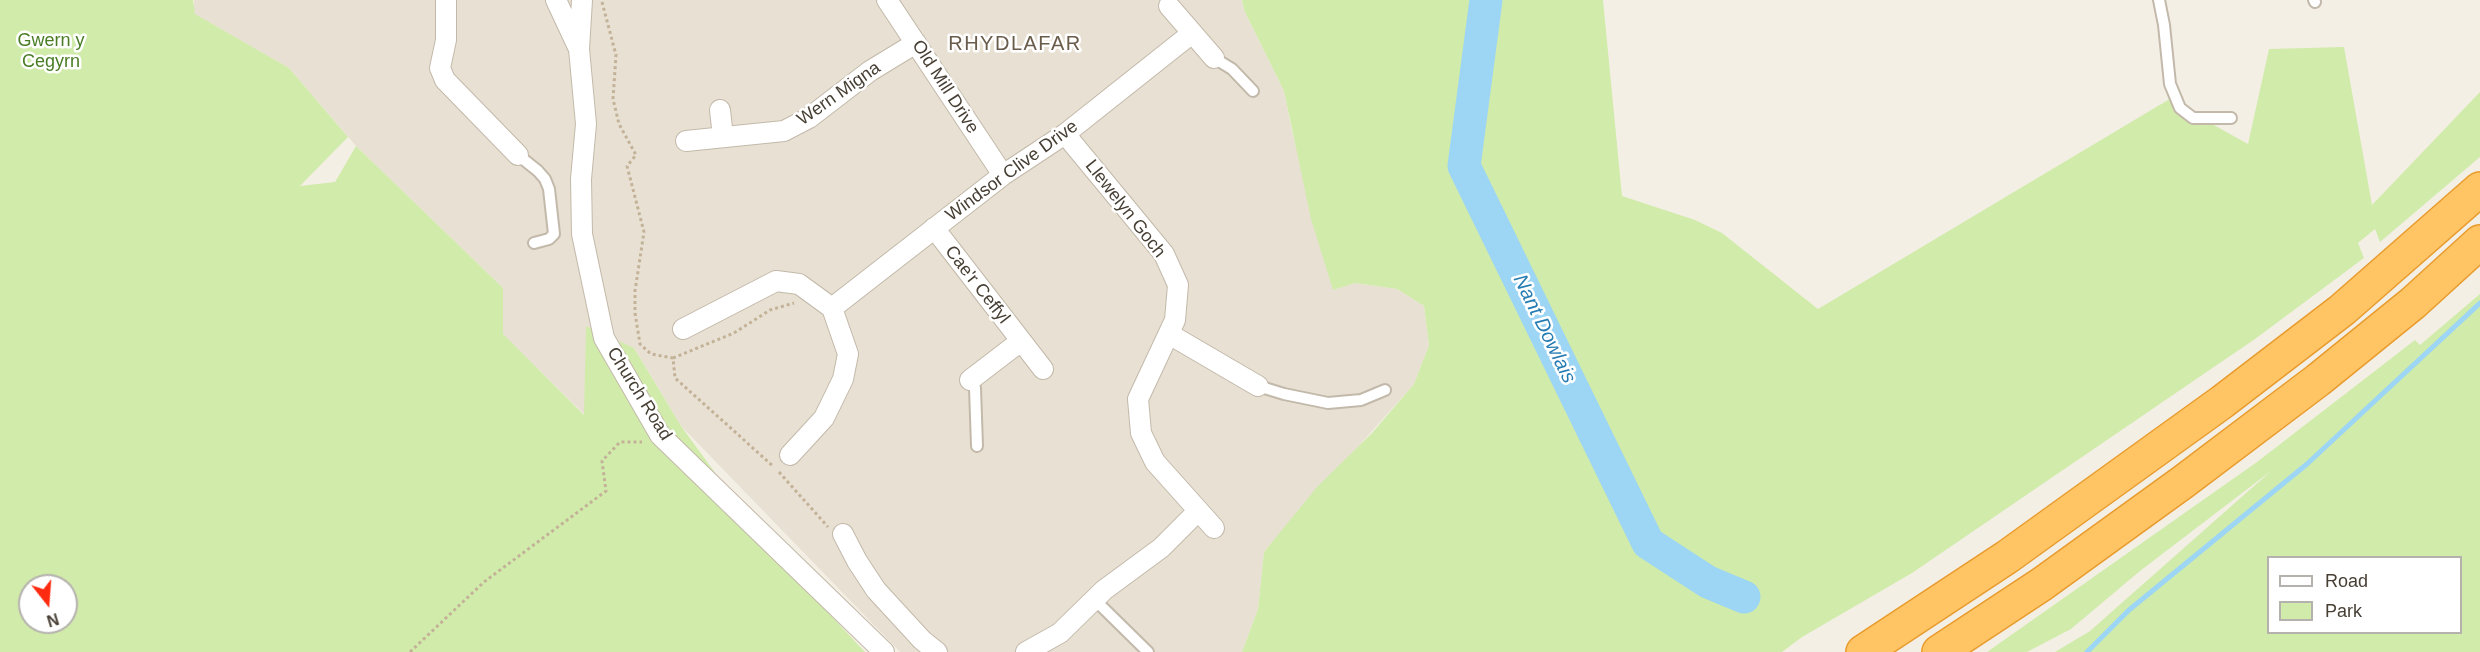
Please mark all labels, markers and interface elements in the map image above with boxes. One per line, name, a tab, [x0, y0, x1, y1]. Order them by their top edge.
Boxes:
park label: Gwern y Cegyrn	[17, 30, 85, 72]
district label: RHYDLAFAR	[948, 32, 1082, 56]
street label: Old Mill Drive	[907, 36, 983, 138]
street label: Wern Migna	[793, 57, 885, 131]
street label: Windsor Clive Drive	[942, 116, 1082, 226]
street label: Llewelyn Goch	[1080, 156, 1170, 262]
street label: Cae'r Ceffyl	[940, 242, 1014, 328]
water label: Nant Dowlais	[1507, 271, 1581, 387]
street label: Church Road	[602, 343, 676, 445]
legend	[2267, 556, 2462, 634]
text: Road	[2325, 571, 2368, 591]
north arrow	[18, 574, 78, 634]
text: Park	[2325, 601, 2362, 621]
text: N	[45, 610, 61, 630]

